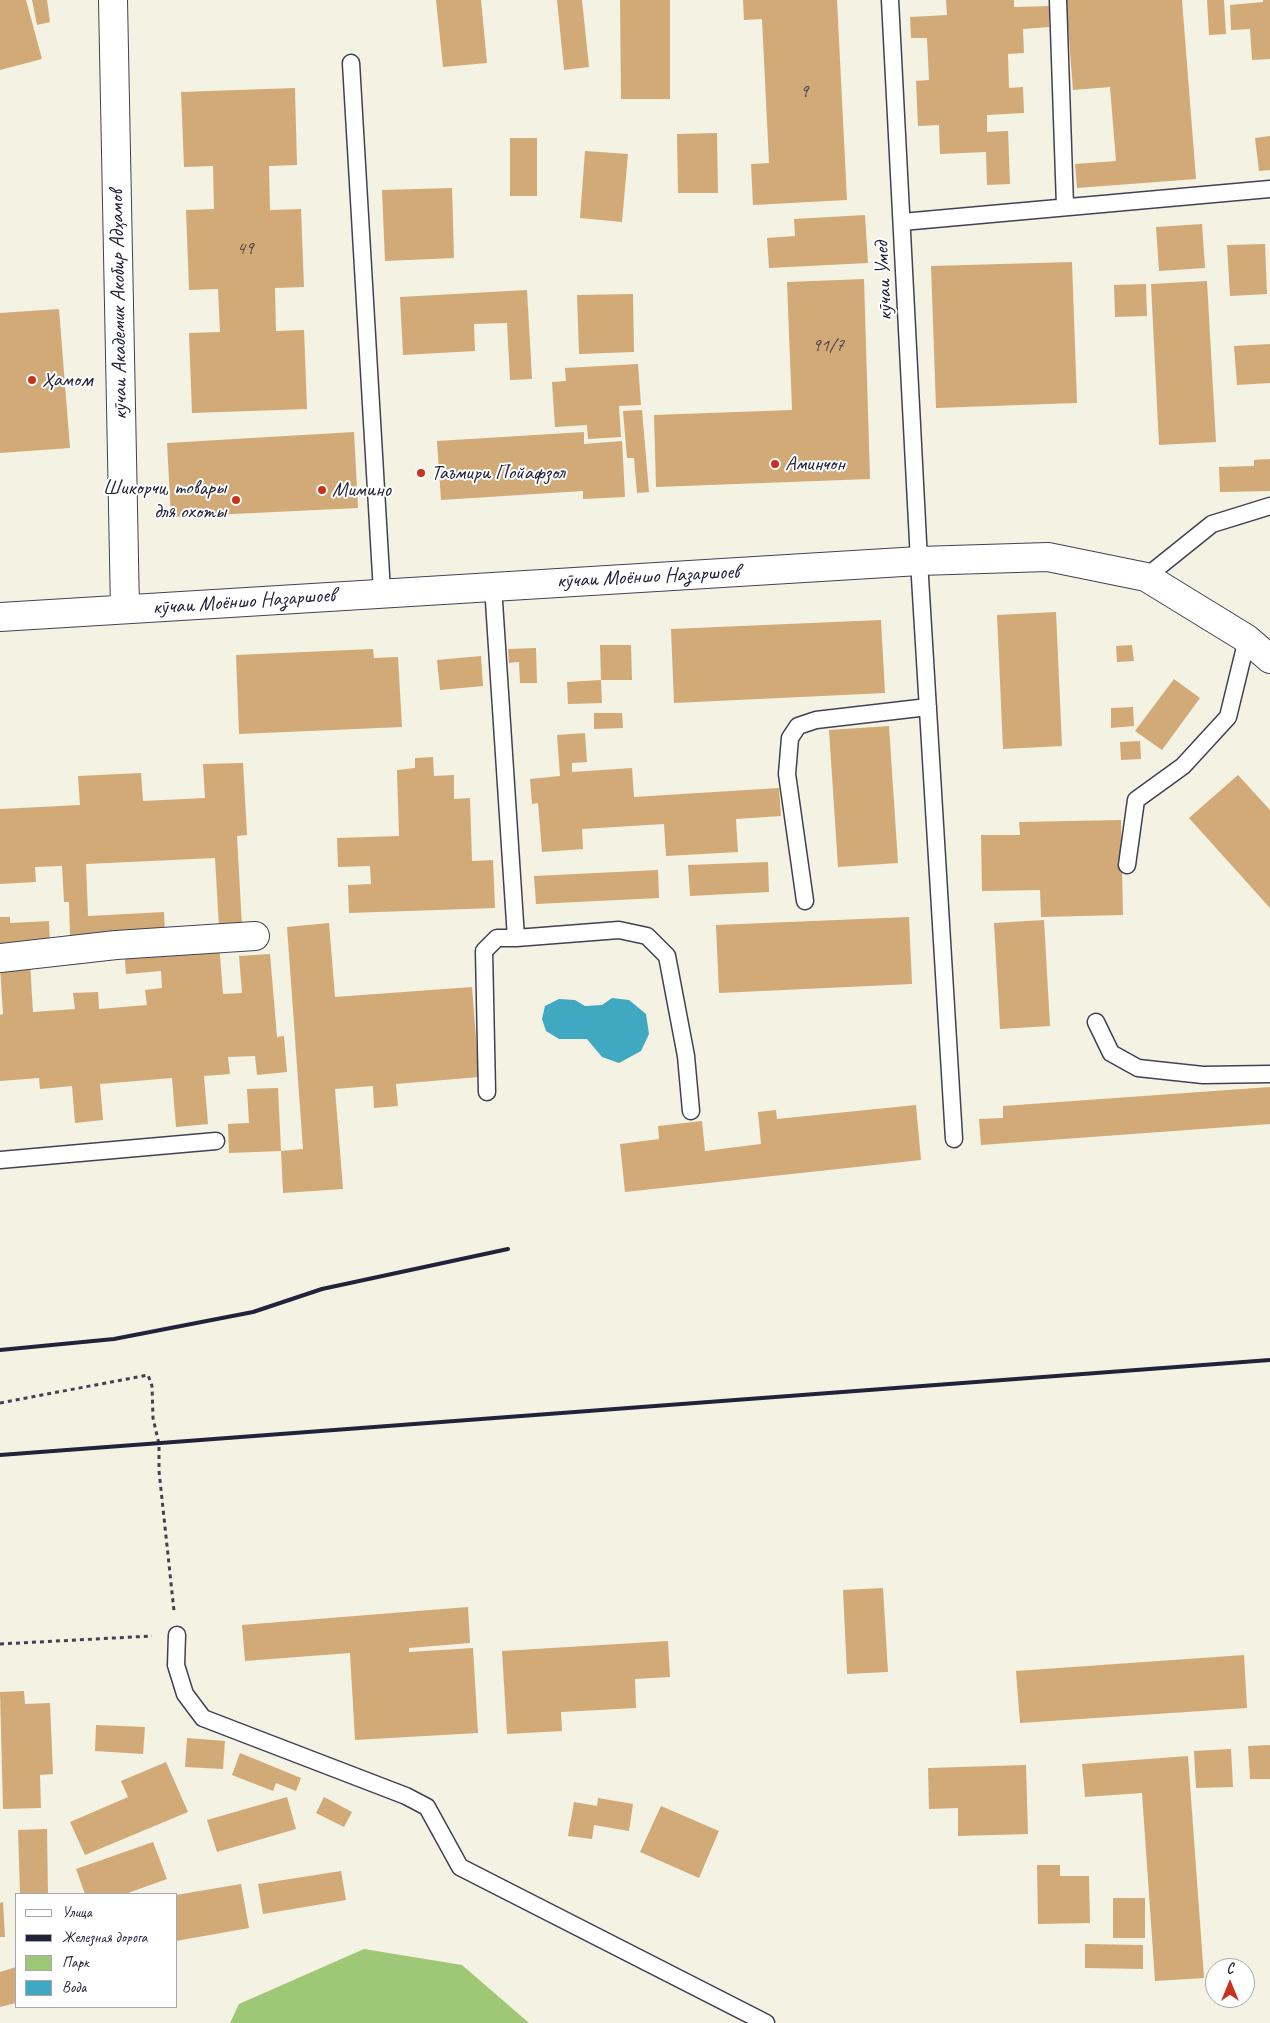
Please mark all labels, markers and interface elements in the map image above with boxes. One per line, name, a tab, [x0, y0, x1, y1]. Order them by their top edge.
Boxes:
house number: 9	[800, 81, 808, 103]
street label: кӯчаи Академик Акобир Адҳамов	[104, 190, 134, 420]
house number: 49	[236, 238, 254, 260]
street label: кӯчаи Умед	[869, 241, 899, 321]
house number: 91/7	[812, 335, 844, 357]
place label: Ҳамом	[42, 367, 92, 393]
marker: Ҳамом	[26, 374, 38, 386]
place label: Аминчон	[785, 451, 845, 477]
marker: Аминчон	[769, 458, 781, 470]
place label: Таъмири Пойафзол	[431, 460, 565, 486]
marker: Таъмири Пойафзол	[415, 467, 427, 479]
place label: Шикорчи, товары для охоты	[103, 475, 226, 525]
place label: Мимино	[332, 477, 391, 503]
marker: Мимино	[316, 484, 328, 496]
marker: Шикорчи, товары для охоты	[230, 494, 242, 506]
street label: кӯчаи Моёншо Назаршоев	[556, 560, 740, 594]
street label: кӯчаи Моёншо Назаршоев	[152, 583, 336, 621]
legend	[15, 1893, 178, 2008]
text: Улица	[62, 1903, 92, 1922]
text: Железная дорога	[62, 1928, 147, 1947]
text: Парк	[62, 1953, 89, 1972]
north arrow	[1205, 1958, 1255, 2008]
text: С	[1227, 1960, 1233, 1977]
text: Вода	[62, 1978, 86, 1997]

